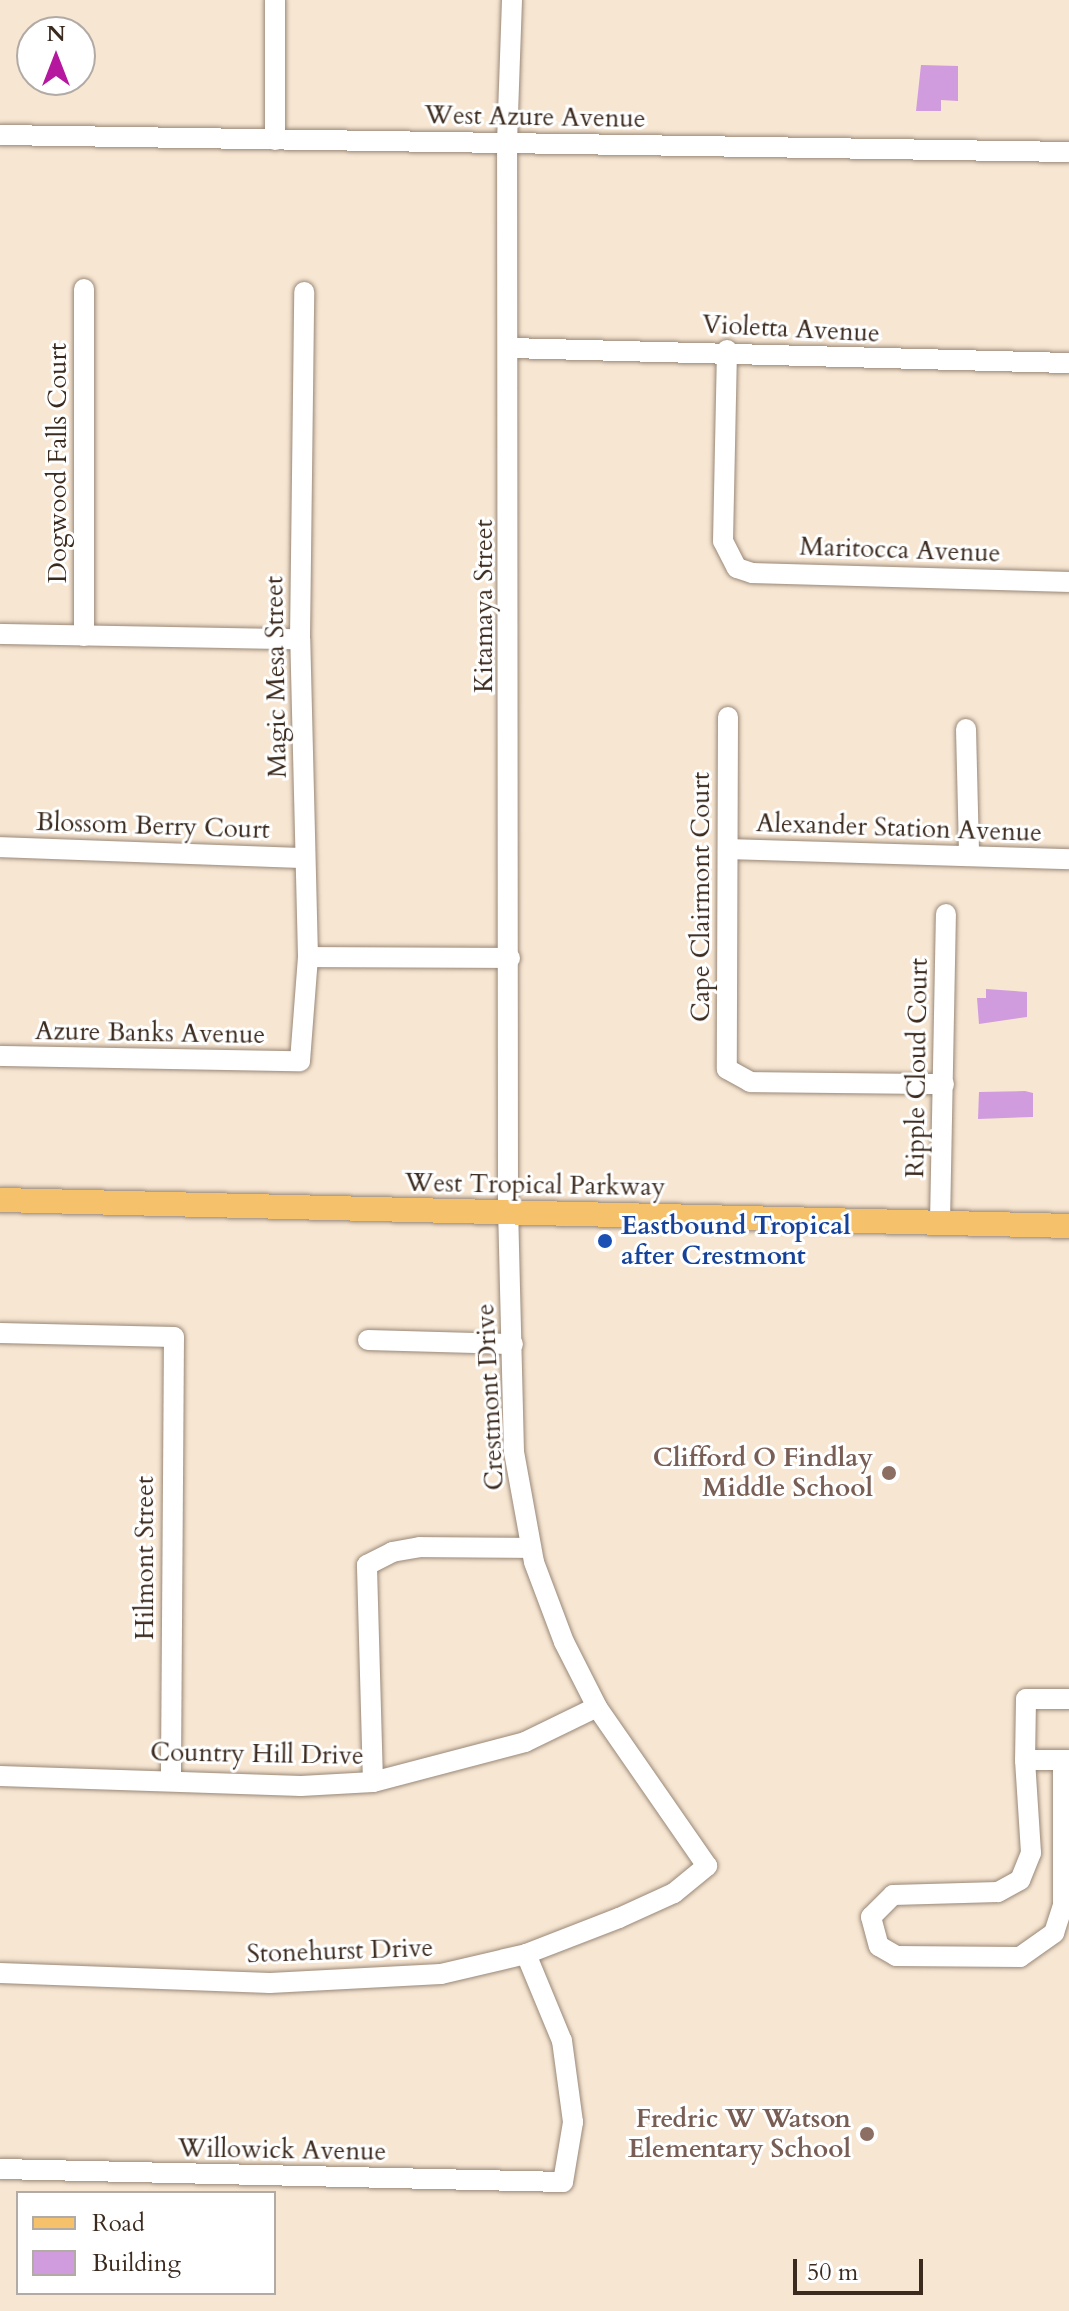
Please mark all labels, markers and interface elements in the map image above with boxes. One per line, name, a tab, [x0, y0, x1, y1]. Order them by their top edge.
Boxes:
north arrow	[16, 16, 96, 96]
text: N	[46, 19, 66, 49]
street label: West Azure Avenue	[424, 99, 646, 135]
street label: Violetta Avenue	[701, 309, 881, 349]
street label: Dogwood Falls Court	[42, 343, 74, 583]
street label: Kitamaya Street	[468, 519, 500, 693]
street label: Maritocca Avenue	[799, 531, 1001, 569]
street label: Magic Mesa Street	[259, 576, 293, 778]
street label: Cape Clairmont Court	[685, 772, 717, 1022]
street label: Blossom Berry Court	[36, 806, 270, 846]
street label: Alexander Station Avenue	[756, 807, 1042, 849]
street label: Ripple Cloud Court	[899, 958, 935, 1178]
street label: Azure Banks Avenue	[35, 1015, 265, 1051]
street label: West Tropical Parkway	[404, 1167, 666, 1203]
place label: Eastbound Tropical after Crestmont	[621, 1210, 851, 1272]
marker: Eastbound Tropical after Crestmont	[596, 1232, 614, 1250]
street label: Crestmont Drive	[470, 1303, 510, 1491]
place label: Clifford O Findlay Middle School	[653, 1442, 873, 1504]
marker: Clifford O Findlay Middle School	[880, 1464, 898, 1482]
street label: Hilmont Street	[129, 1476, 161, 1640]
street label: Country Hill Drive	[150, 1737, 364, 1771]
street label: Stonehurst Drive	[246, 1932, 434, 1970]
place label: Fredric W Watson Elementary School	[628, 2103, 851, 2164]
marker: Fredric W Watson Elementary School	[858, 2125, 876, 2143]
street label: Willowick Avenue	[177, 2133, 387, 2167]
legend	[16, 2191, 276, 2295]
text: Road	[92, 2207, 145, 2240]
scale bar	[797, 2243, 927, 2293]
text: Building	[92, 2247, 181, 2280]
text: 50 m	[807, 2256, 858, 2289]

